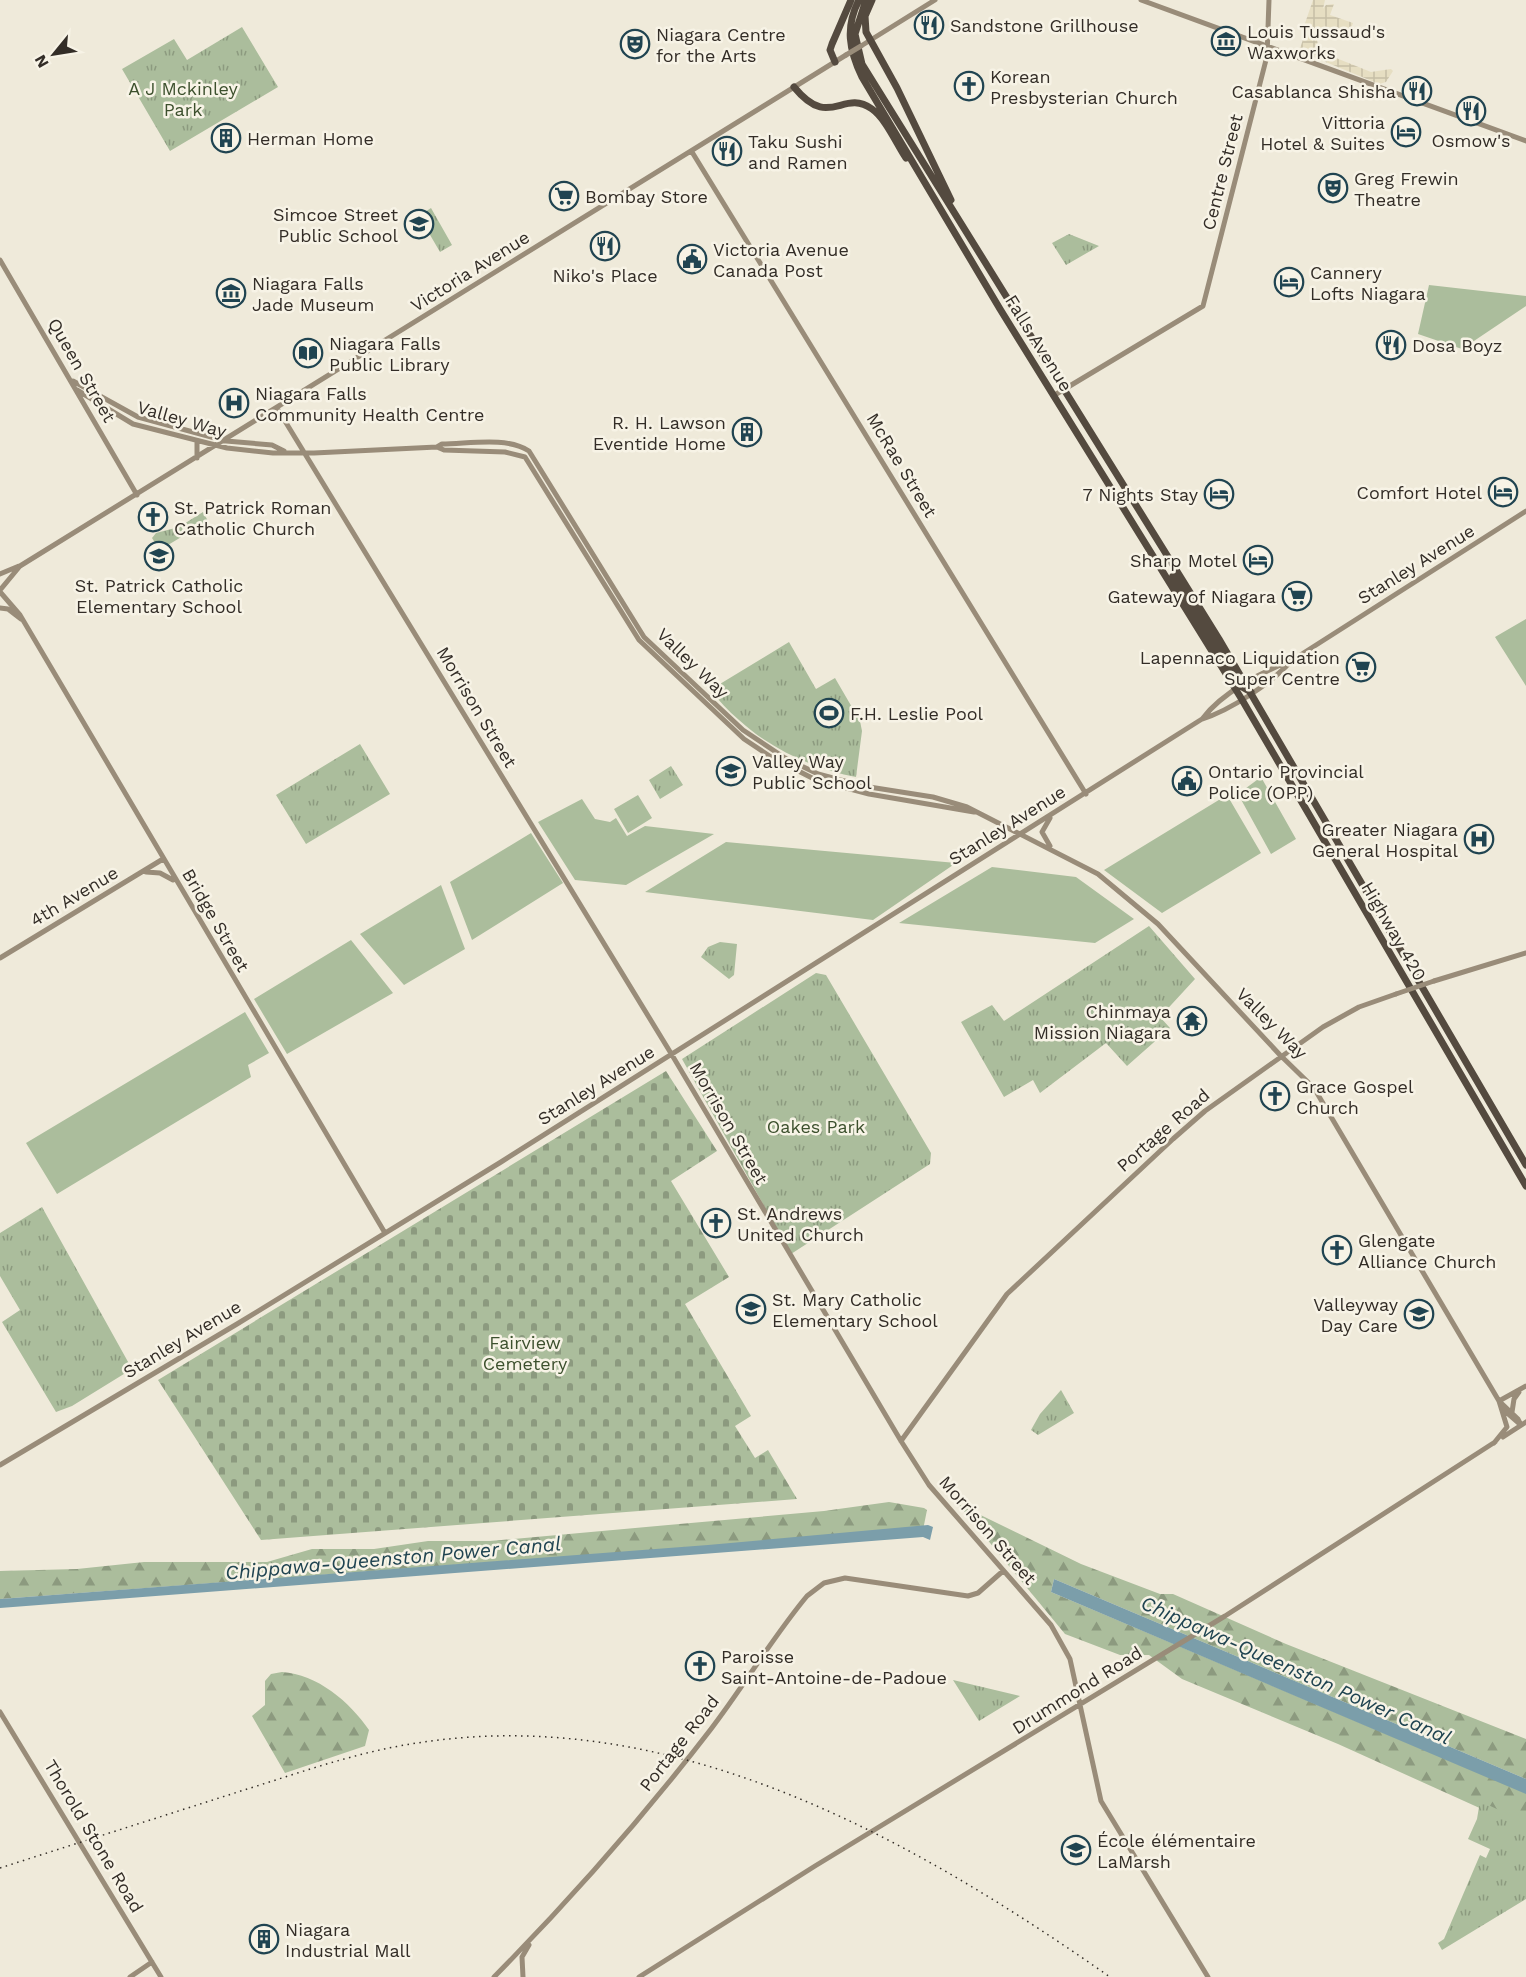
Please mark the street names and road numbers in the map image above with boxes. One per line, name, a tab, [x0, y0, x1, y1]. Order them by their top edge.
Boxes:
street label: Centre Street	[1197, 111, 1247, 232]
street label: Victoria Avenue	[407, 226, 533, 316]
street label: Falls Avenue	[1001, 291, 1077, 395]
street label: Queen Street	[44, 314, 121, 426]
street label: Valley Way	[135, 396, 230, 442]
street label: McRae Street	[863, 409, 942, 521]
street label: Stanley Avenue	[1354, 520, 1478, 608]
street label: Valley Way	[653, 624, 734, 703]
street label: Morrison Street	[433, 643, 522, 772]
street label: Stanley Avenue	[945, 781, 1069, 869]
street label: 4th Avenue	[26, 862, 122, 930]
street label: Bridge Street	[178, 865, 254, 976]
street label: Highway 420	[1357, 878, 1431, 984]
street label: Valley Way	[1232, 983, 1312, 1063]
street label: Stanley Avenue	[534, 1041, 658, 1129]
street label: Morrison Street	[686, 1058, 773, 1188]
street label: Portage Road	[1112, 1084, 1214, 1176]
street label: Stanley Avenue	[119, 1296, 245, 1382]
street label: Morrison Street	[935, 1471, 1041, 1589]
street label: Drummond Road	[1008, 1642, 1146, 1738]
street label: Portage Road	[635, 1691, 723, 1795]
street label: Thorold Stone Road	[40, 1756, 148, 1916]

